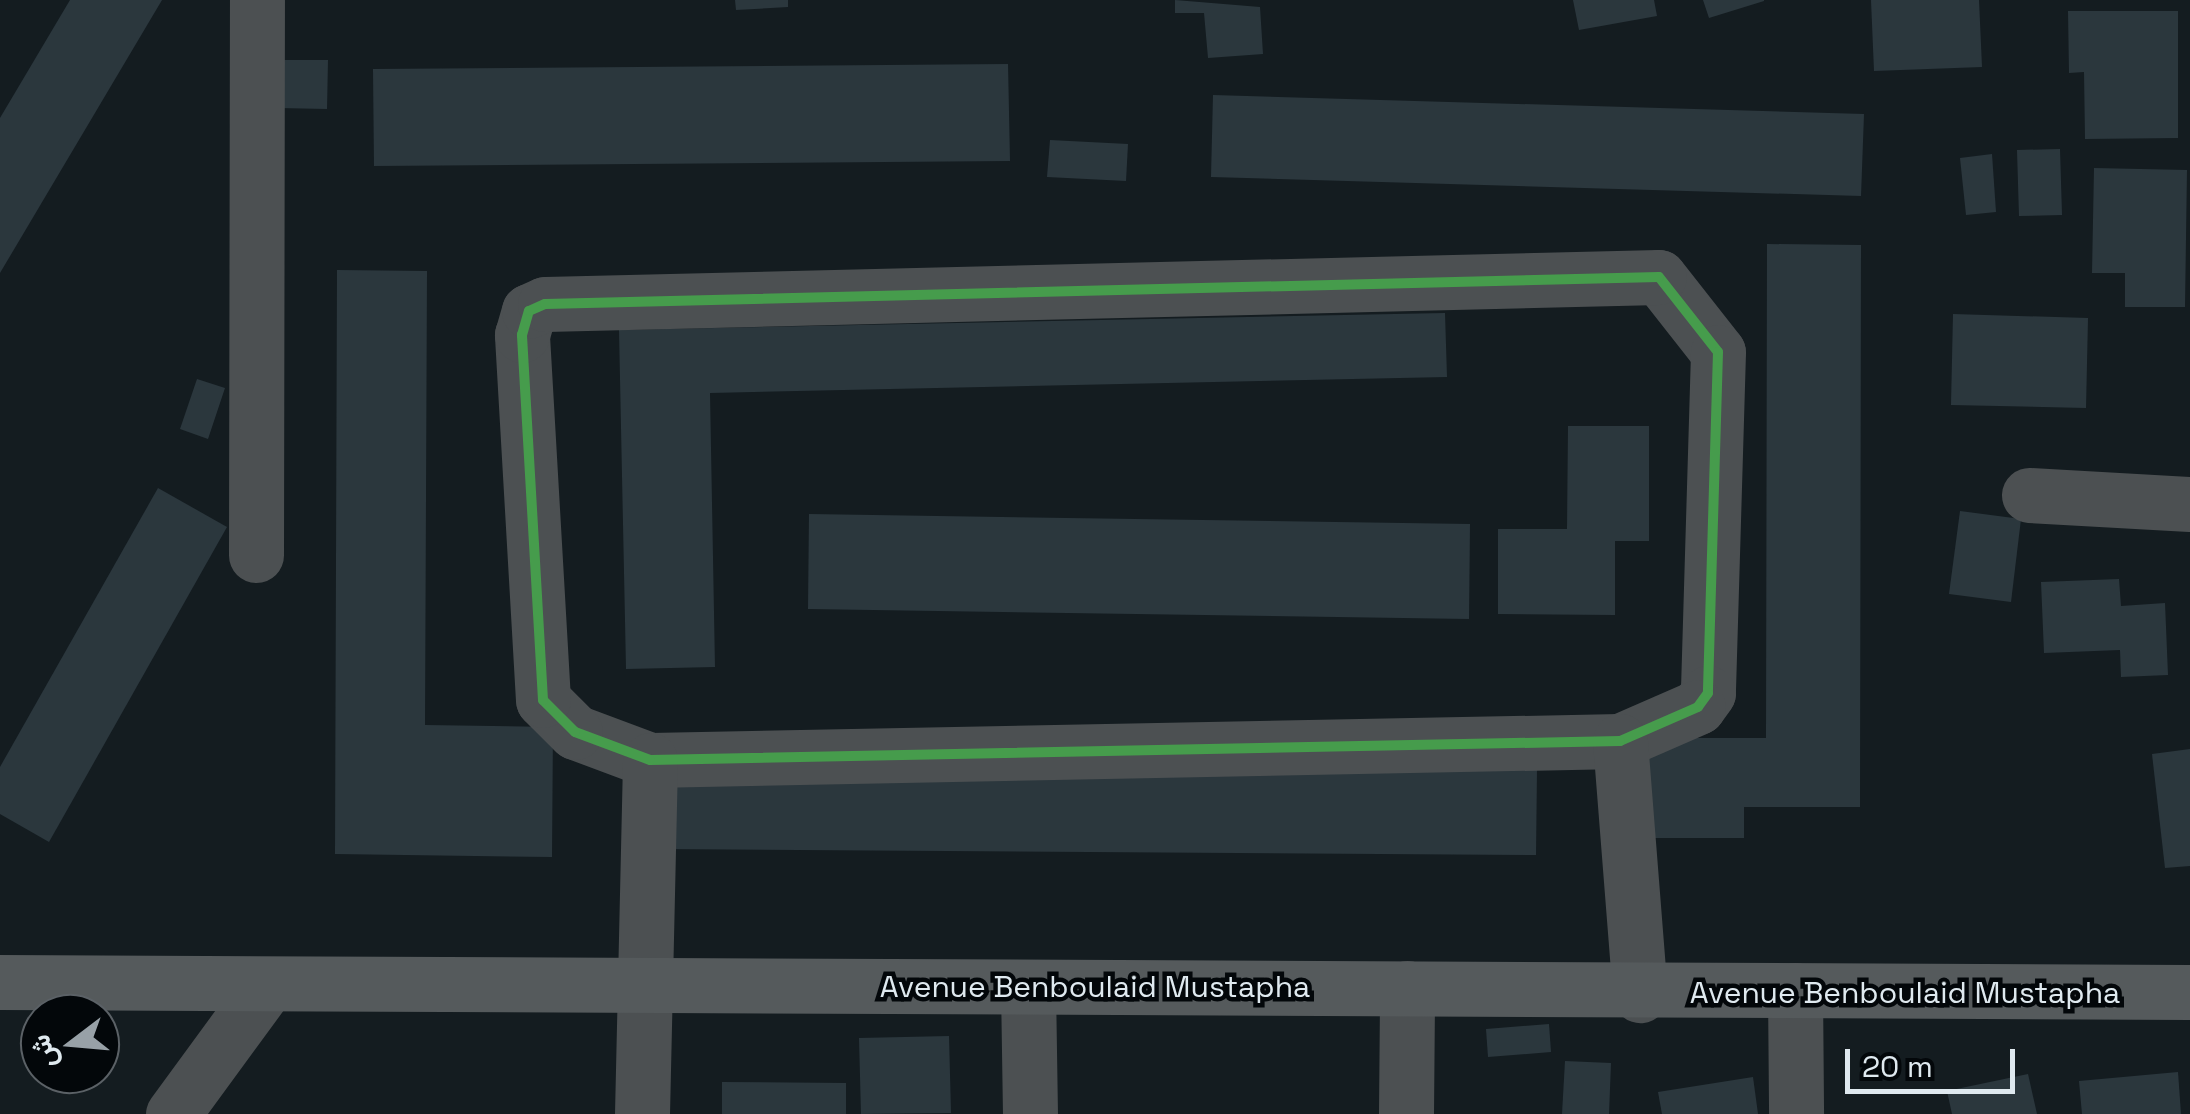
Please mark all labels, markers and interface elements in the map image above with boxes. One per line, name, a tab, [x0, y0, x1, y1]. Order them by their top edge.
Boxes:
street label: Avenue Benboulaid Mustapha	[880, 969, 1310, 1005]
street label: Avenue Benboulaid Mustapha	[1690, 975, 2120, 1011]
north arrow	[20, 994, 120, 1094]
scale bar	[1850, 1029, 2020, 1091]
text: ش	[21, 1031, 65, 1073]
text: 20 m	[1862, 1047, 1933, 1086]

